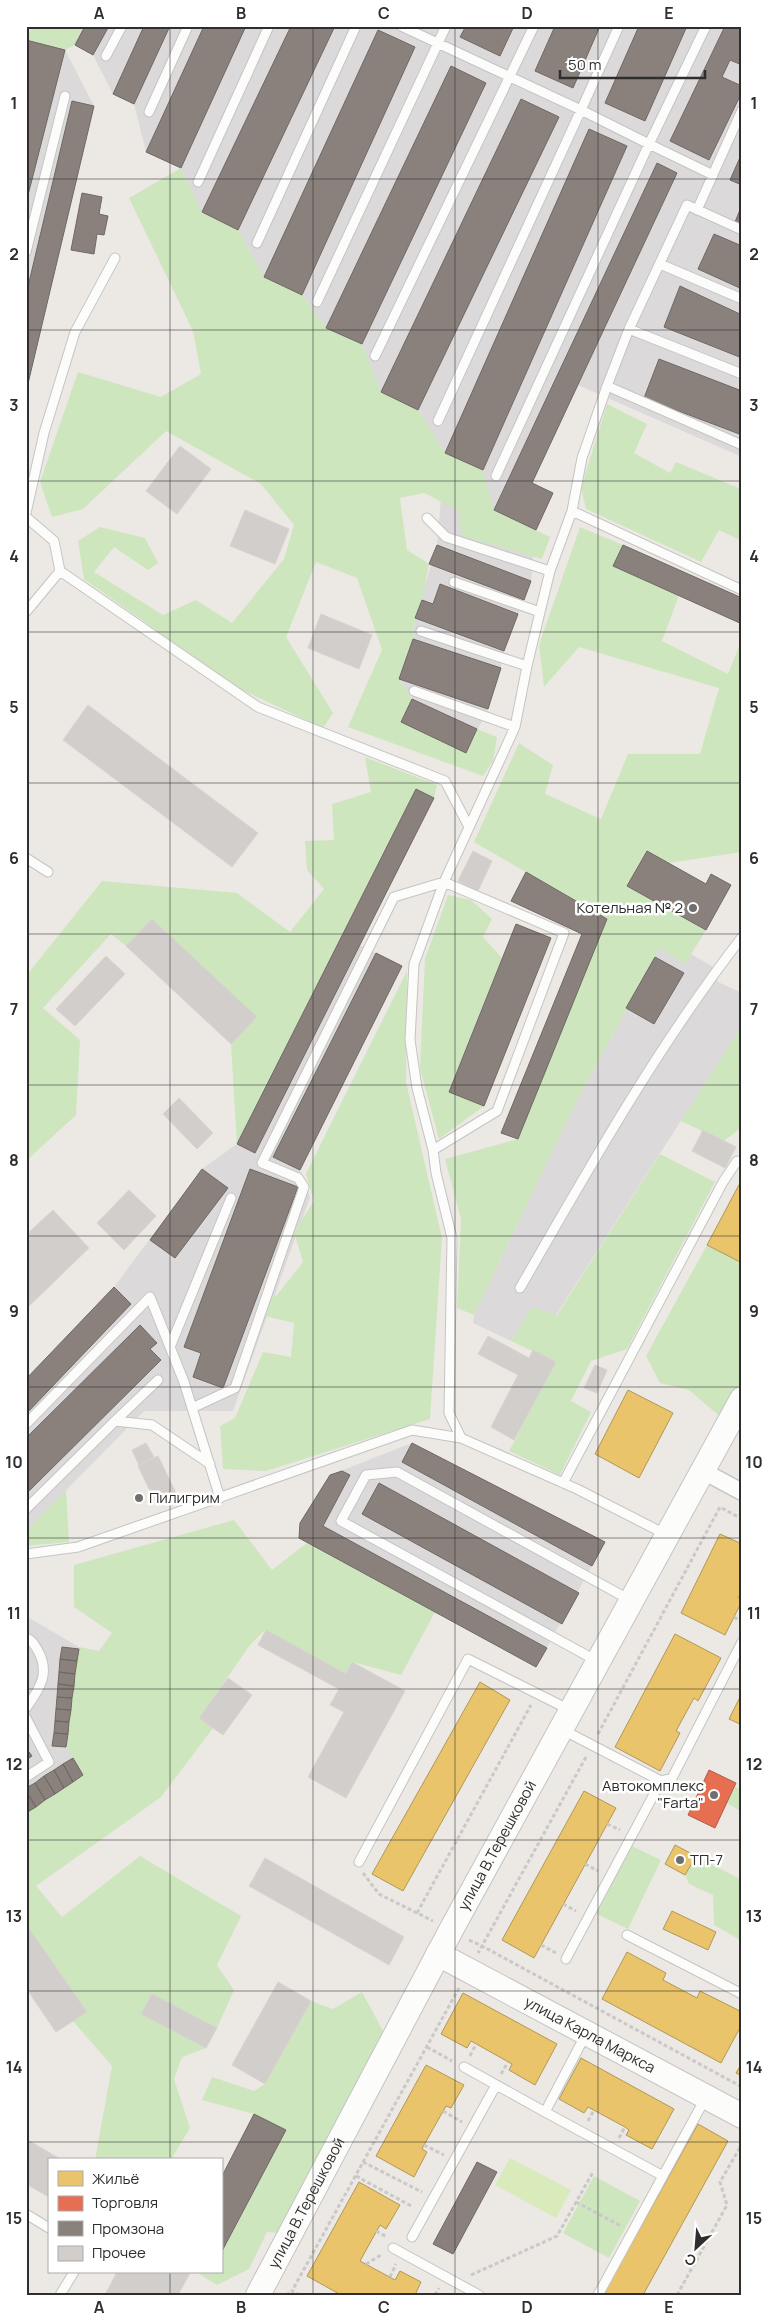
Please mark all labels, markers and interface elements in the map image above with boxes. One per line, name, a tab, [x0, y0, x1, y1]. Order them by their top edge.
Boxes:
text: A	[94, 2, 105, 24]
text: B	[236, 2, 246, 24]
text: C	[378, 2, 390, 24]
text: D	[521, 2, 533, 24]
text: E	[664, 2, 674, 24]
scale bar	[560, 48, 706, 80]
text: 50 m	[568, 54, 602, 75]
text: 1	[10, 92, 18, 114]
text: 1	[750, 92, 758, 114]
text: 2	[9, 243, 19, 265]
text: 2	[749, 243, 759, 265]
text: 3	[9, 394, 19, 416]
text: 3	[749, 394, 759, 416]
text: 4	[9, 545, 19, 567]
text: 4	[749, 545, 759, 567]
text: 5	[9, 696, 19, 718]
text: 5	[749, 696, 759, 718]
text: 6	[9, 847, 19, 869]
text: 6	[749, 847, 759, 869]
place label: Котельная № 2	[577, 897, 683, 918]
marker: Котельная № 2	[687, 902, 699, 914]
text: 7	[10, 998, 18, 1020]
text: 7	[750, 998, 758, 1020]
text: 8	[9, 1149, 19, 1171]
text: 8	[749, 1149, 759, 1171]
text: 9	[9, 1300, 19, 1322]
text: 9	[749, 1300, 759, 1322]
text: 10	[5, 1451, 23, 1473]
text: 10	[745, 1451, 763, 1473]
place label: Пилигрим	[149, 1487, 220, 1508]
marker: Пилигрим	[133, 1492, 145, 1504]
text: 11	[7, 1602, 21, 1624]
text: 11	[747, 1602, 761, 1624]
text: 12	[6, 1753, 22, 1775]
text: 12	[746, 1753, 762, 1775]
place label: Автокомплекс "Farta"	[602, 1775, 704, 1813]
street label: улица В.Терешковой	[453, 1777, 541, 1914]
marker: Автокомплекс "Farta"	[708, 1789, 720, 1801]
place label: ТП-7	[690, 1849, 723, 1870]
marker: ТП-7	[674, 1854, 686, 1866]
text: 13	[6, 1905, 22, 1927]
text: 13	[746, 1905, 762, 1927]
street label: улица Карла Маркса	[521, 1991, 659, 2078]
text: 14	[6, 2056, 22, 2078]
text: 14	[746, 2056, 762, 2078]
street label: улица В.Терешковой	[263, 2134, 349, 2272]
legend	[48, 2158, 222, 2274]
text: Жильё	[92, 2168, 140, 2189]
text: Торговля	[92, 2192, 158, 2213]
text: 15	[6, 2207, 22, 2229]
text: 15	[746, 2207, 762, 2229]
text: Промзона	[92, 2218, 164, 2239]
north arrow	[670, 2224, 720, 2274]
text: Прочее	[92, 2242, 146, 2263]
text: С	[681, 2249, 699, 2271]
text: A	[94, 2296, 105, 2318]
text: B	[236, 2296, 246, 2318]
text: C	[378, 2296, 390, 2318]
text: D	[521, 2296, 533, 2318]
text: E	[664, 2296, 674, 2318]

